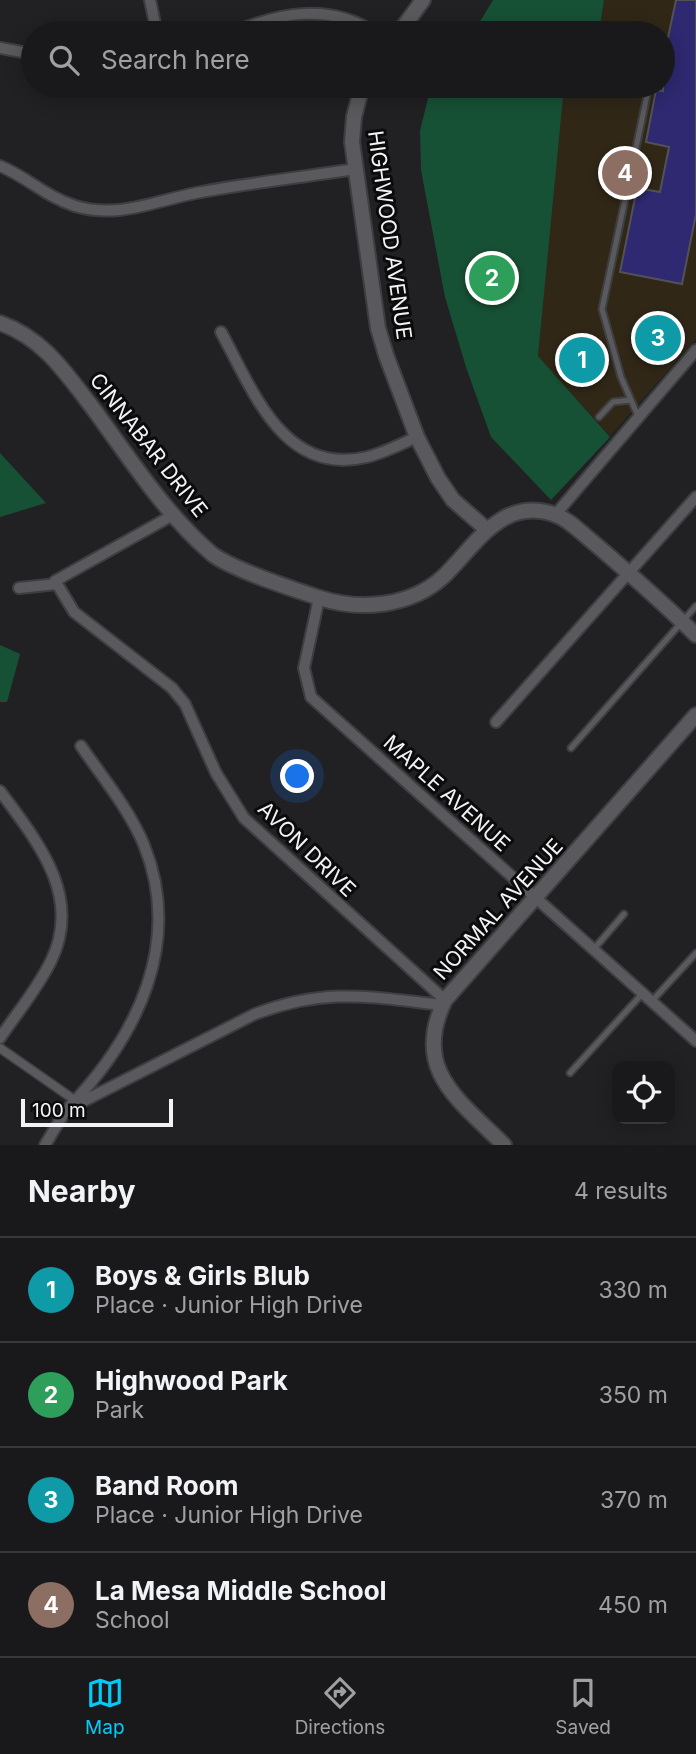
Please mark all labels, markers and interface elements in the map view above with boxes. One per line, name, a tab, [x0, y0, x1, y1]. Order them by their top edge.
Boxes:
search box	[21, 21, 675, 98]
icon: search	[45, 41, 83, 79]
text: Search here	[101, 44, 250, 75]
street label: HIGHWOOD AVENUE	[363, 129, 417, 341]
pin: 4	[602, 147, 648, 199]
pin: 2	[469, 252, 515, 304]
pin: 3	[635, 312, 681, 364]
pin: 1	[559, 334, 605, 386]
street label: CINNABAR DRIVE	[85, 368, 213, 522]
street label: MAPLE AVENUE	[379, 730, 515, 856]
your location	[280, 759, 314, 793]
street label: AVON DRIVE	[253, 796, 361, 902]
street label: NORMAL AVENUE	[428, 833, 568, 985]
map controls	[612, 1061, 675, 1124]
button: locate	[612, 1061, 675, 1124]
scale bar	[21, 1096, 173, 1128]
text: 100 m	[32, 1099, 86, 1122]
text: Nearby	[28, 1173, 136, 1209]
text: 4 results	[574, 1177, 668, 1205]
text: Boys & Girls Blub	[95, 1260, 310, 1291]
text: 1	[46, 1276, 56, 1304]
text: 330 m	[598, 1276, 668, 1304]
text: Place · Junior High Drive	[95, 1291, 363, 1319]
text: Highwood Park	[95, 1365, 288, 1396]
text: 2	[44, 1381, 58, 1409]
text: 350 m	[599, 1381, 668, 1409]
text: Park	[95, 1396, 144, 1424]
text: Band Room	[95, 1470, 238, 1501]
text: 3	[44, 1486, 58, 1514]
text: 370 m	[600, 1486, 668, 1514]
text: Place · Junior High Drive	[95, 1501, 363, 1529]
text: La Mesa Middle School	[95, 1575, 387, 1606]
text: 4	[43, 1591, 59, 1619]
text: 450 m	[598, 1591, 668, 1619]
text: School	[95, 1606, 170, 1634]
tab: Map	[85, 1674, 125, 1739]
tab: Directions	[295, 1674, 385, 1739]
tab: Saved	[555, 1674, 611, 1739]

